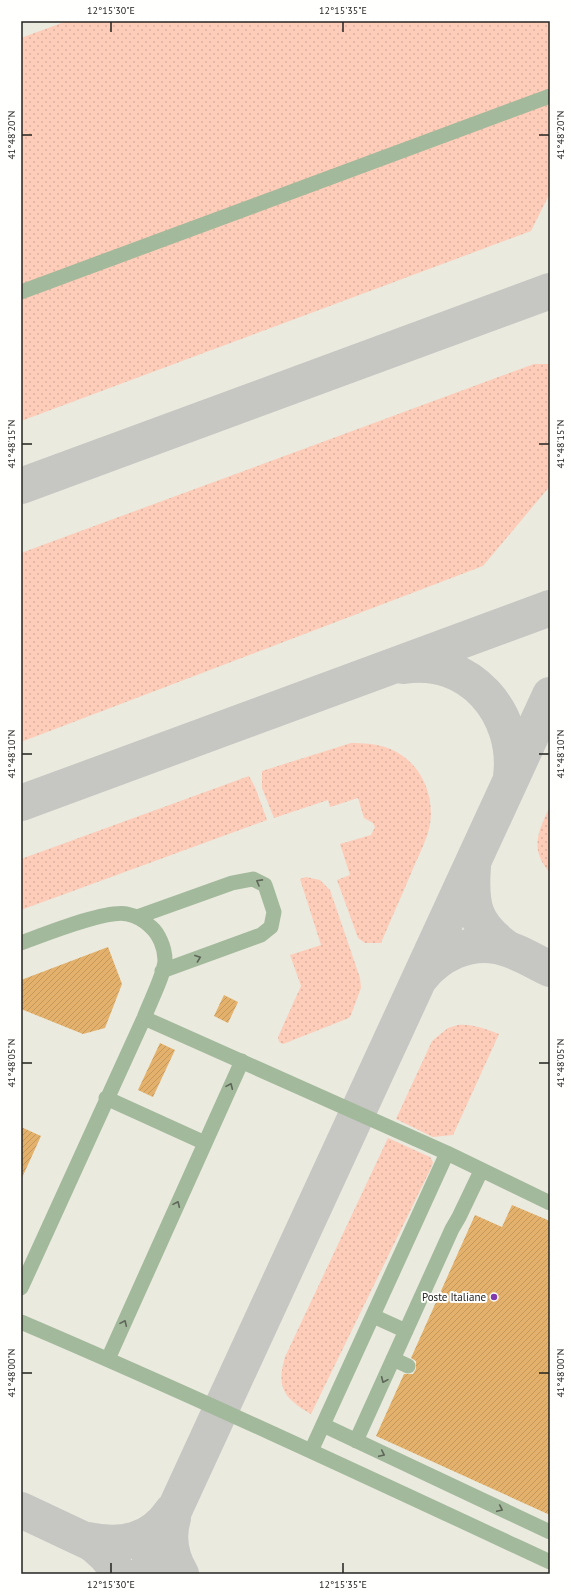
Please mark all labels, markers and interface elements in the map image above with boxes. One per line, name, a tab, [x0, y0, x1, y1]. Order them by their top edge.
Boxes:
text: 12°15'30"E	[87, 4, 135, 17]
text: 12°15'35"E	[319, 4, 367, 17]
text: 41°48'20"N	[5, 110, 18, 160]
text: 41°48'20"N	[554, 110, 567, 160]
text: 41°48'15"N	[5, 419, 18, 469]
text: 41°48'15"N	[554, 419, 567, 469]
text: 41°48'10"N	[5, 729, 18, 779]
text: 41°48'10"N	[554, 729, 567, 779]
one-way arrow	[256, 879, 263, 887]
one-way arrow	[195, 955, 202, 963]
text: 41°48'05"N	[5, 1038, 18, 1088]
text: 41°48'05"N	[554, 1038, 567, 1088]
one-way arrow	[225, 1083, 233, 1090]
one-way arrow	[172, 1201, 180, 1209]
place label: Poste Italiane	[422, 1290, 486, 1304]
marker: Poste Italiane	[489, 1292, 499, 1302]
one-way arrow	[119, 1320, 127, 1328]
text: 41°48'00"N	[5, 1348, 18, 1398]
text: 41°48'00"N	[554, 1348, 567, 1398]
one-way arrow	[381, 1375, 389, 1383]
one-way arrow	[379, 1449, 386, 1457]
one-way arrow	[496, 1504, 503, 1512]
text: 12°15'30"E	[87, 1578, 135, 1591]
text: 12°15'35"E	[319, 1578, 367, 1591]

